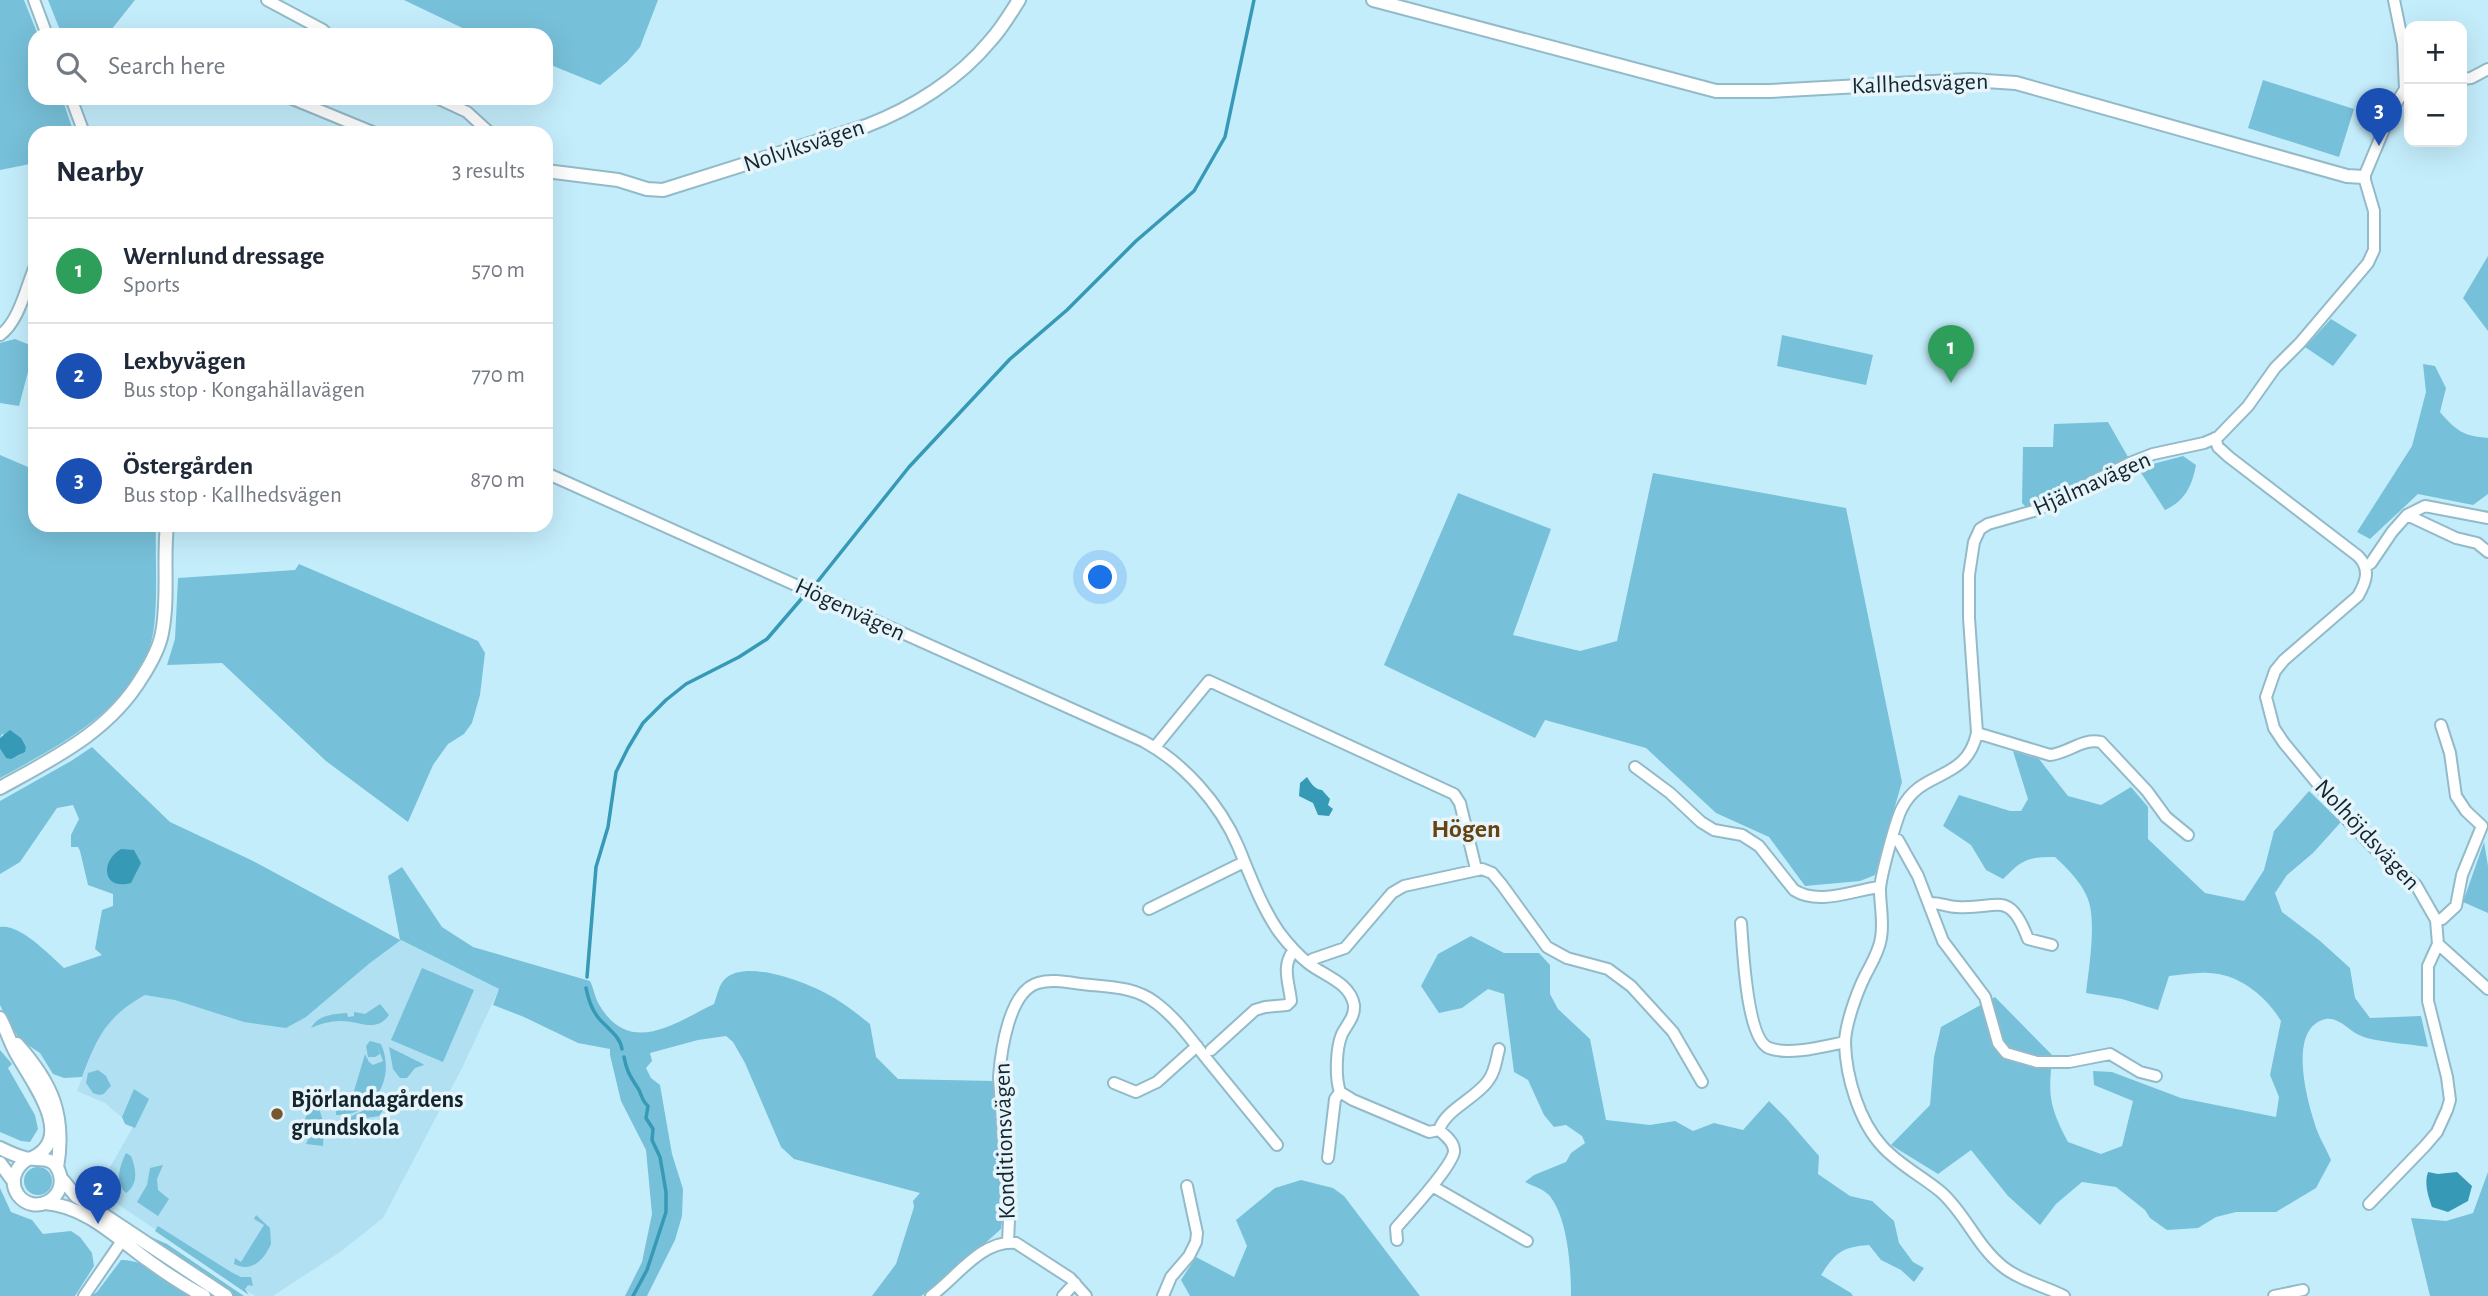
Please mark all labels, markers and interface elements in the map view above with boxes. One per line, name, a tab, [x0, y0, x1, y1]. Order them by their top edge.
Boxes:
map controls	[2404, 21, 2467, 147]
button: +	[2404, 21, 2467, 84]
search box	[28, 28, 553, 105]
icon: search	[52, 48, 90, 86]
text: Search here	[108, 53, 226, 79]
street label: Kallhedsvägen	[1851, 70, 1989, 98]
button: −	[2404, 84, 2467, 147]
pin: 3	[2356, 88, 2402, 146]
street label: Nolviksvägen	[741, 115, 867, 177]
text: Nearby	[56, 157, 144, 187]
text: 3 results	[452, 160, 525, 183]
text: Wernlund dressage	[123, 243, 325, 269]
text: 1	[75, 259, 83, 282]
text: 570 m	[471, 259, 525, 282]
text: Sports	[123, 274, 180, 297]
pin: 1	[1928, 325, 1974, 383]
text: Lexbyvägen	[123, 348, 246, 374]
text: 2	[74, 364, 84, 387]
text: 770 m	[471, 364, 525, 387]
text: Bus stop · Kongahällavägen	[123, 379, 365, 402]
street label: Hjälmavägen	[2030, 447, 2154, 521]
text: Östergården	[123, 453, 253, 479]
text: 3	[74, 469, 84, 492]
text: 870 m	[470, 469, 525, 492]
text: Bus stop · Kallhedsvägen	[123, 484, 342, 507]
your location	[1083, 560, 1117, 594]
street label: Högenvägen	[791, 574, 909, 646]
street label: Nolhöjdsvägen	[2310, 775, 2424, 895]
district label: Högen	[1431, 816, 1501, 842]
street label: Konditionsvägen	[990, 1062, 1020, 1220]
place label: Björlandagårdens grundskola	[291, 1088, 464, 1140]
marker: Björlandagårdens grundskola	[269, 1106, 285, 1122]
pin: 2	[75, 1166, 121, 1224]

